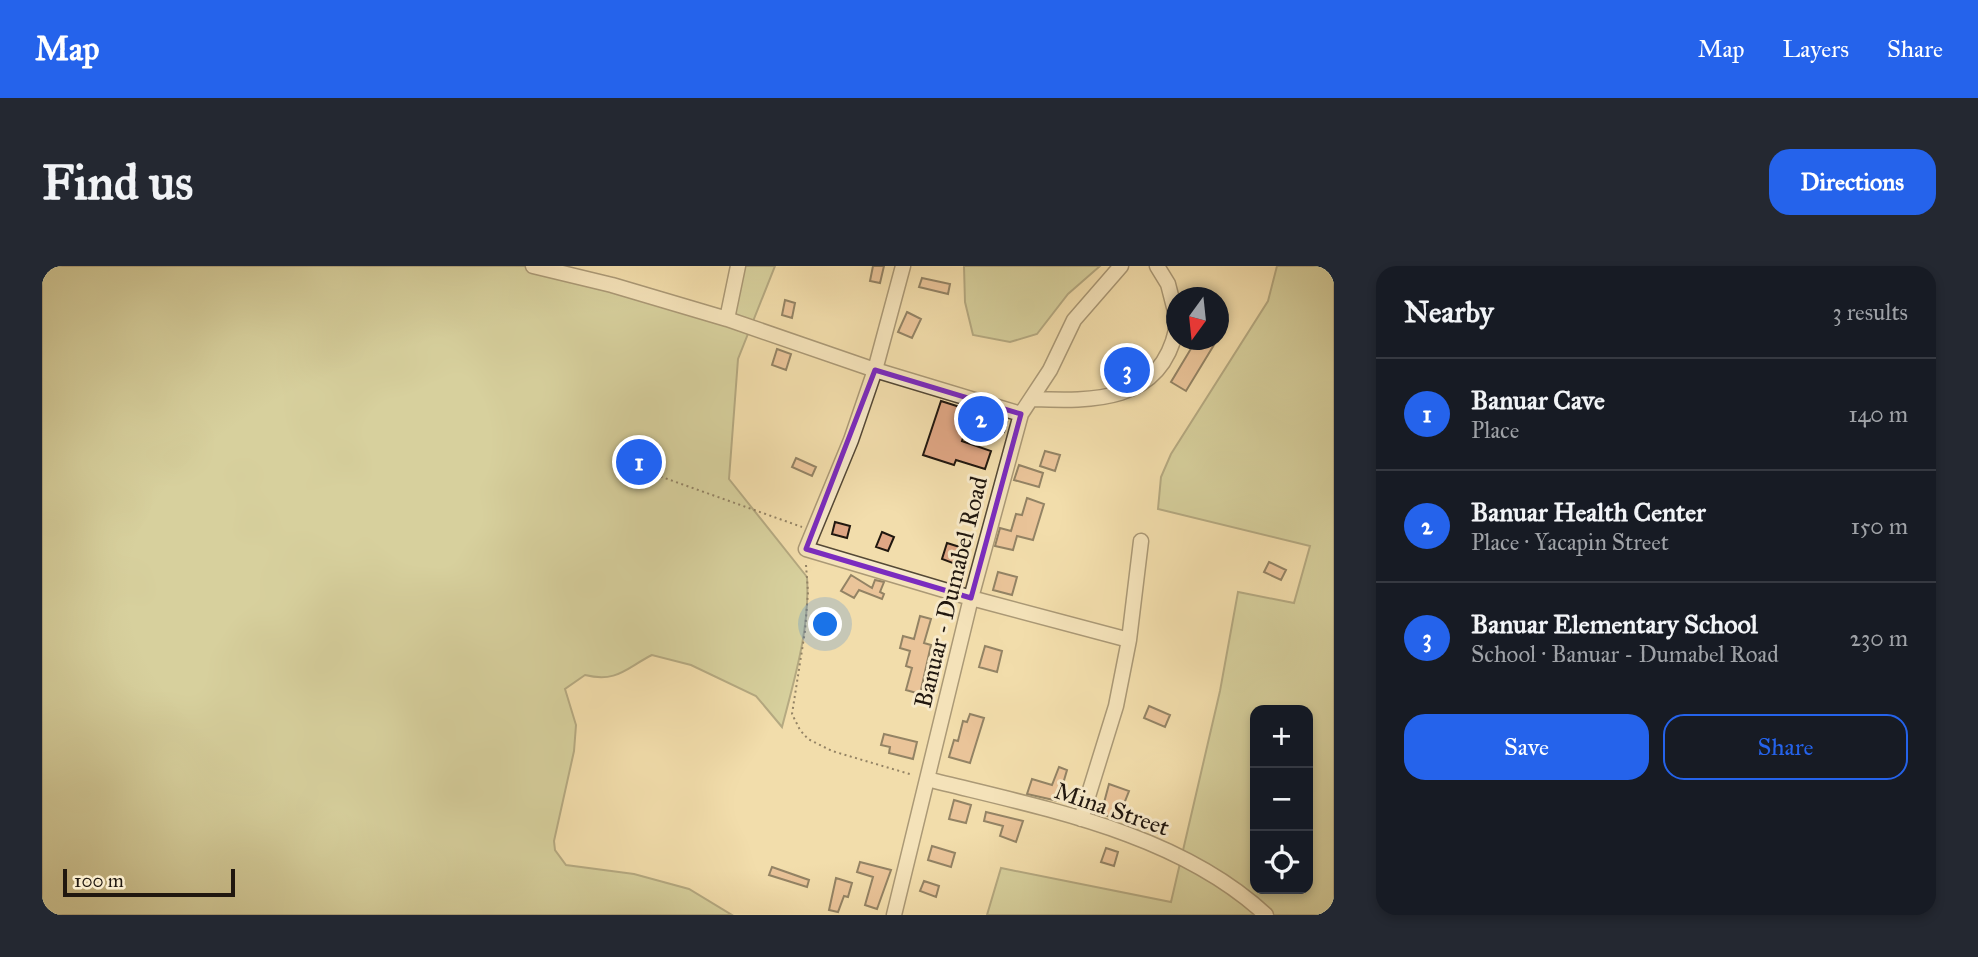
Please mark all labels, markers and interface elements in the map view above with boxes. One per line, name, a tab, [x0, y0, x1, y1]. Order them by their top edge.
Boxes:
text: Map	[35, 29, 99, 69]
text: Map	[1698, 34, 1745, 64]
text: Layers	[1783, 34, 1849, 64]
text: Share	[1887, 34, 1943, 64]
button: Directions	[1769, 149, 1936, 215]
text: Find us	[42, 153, 193, 212]
north arrow	[1166, 287, 1229, 350]
text: Nearby	[1404, 294, 1494, 330]
text: 3 results	[1832, 298, 1908, 326]
pin: 3	[1104, 344, 1150, 396]
text: Banuar Cave	[1471, 384, 1605, 416]
pin: 2	[958, 393, 1004, 445]
text: 1	[1422, 400, 1432, 428]
text: 140 m	[1848, 400, 1908, 428]
text: Place	[1471, 416, 1519, 444]
pin: 1	[616, 436, 662, 488]
street label: Banuar - Dumabel Road	[908, 473, 994, 711]
text: Banuar Health Center	[1471, 496, 1706, 528]
text: 2	[1421, 512, 1433, 540]
text: 150 m	[1851, 512, 1908, 540]
text: Place · Yacapin Street	[1471, 528, 1669, 556]
your location	[808, 607, 842, 641]
text: Banuar Elementary School	[1471, 608, 1758, 640]
text: 3	[1422, 624, 1432, 652]
text: 230 m	[1850, 624, 1908, 652]
text: School · Banuar - Dumabel Road	[1471, 640, 1779, 668]
map controls	[1250, 705, 1313, 894]
button: +	[1250, 705, 1313, 768]
button: Save	[1404, 714, 1649, 780]
button: Share	[1663, 714, 1908, 780]
button: −	[1250, 768, 1313, 831]
street label: Mina Street	[1051, 775, 1174, 843]
button: locate	[1250, 831, 1313, 894]
scale bar	[63, 866, 234, 898]
text: 100 m	[74, 869, 124, 892]

